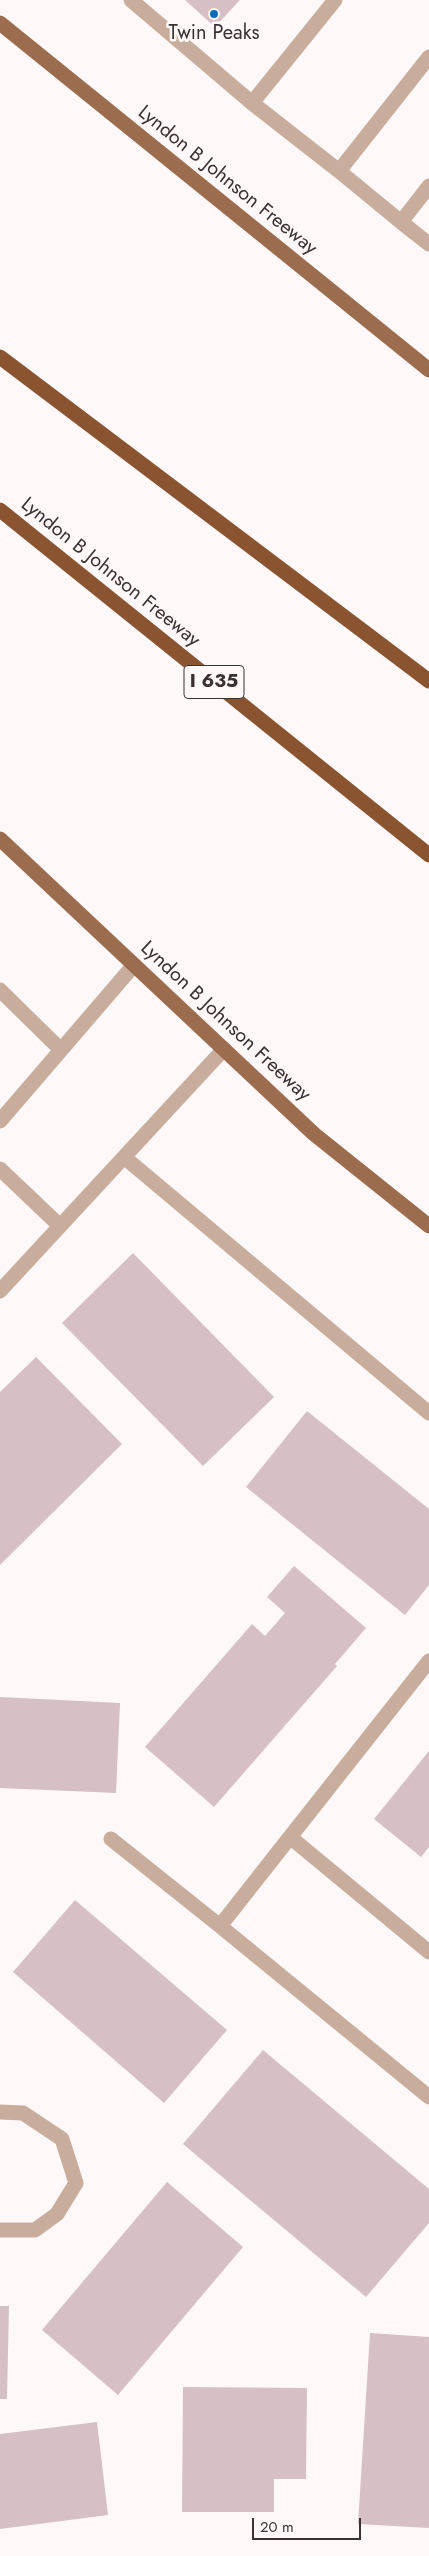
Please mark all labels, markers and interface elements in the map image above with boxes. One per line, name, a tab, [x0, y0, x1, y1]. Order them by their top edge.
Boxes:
marker: Twin Peaks	[208, 8, 220, 20]
place label: Twin Peaks	[168, 22, 260, 46]
street label: Lyndon B Johnson Freeway	[132, 101, 322, 261]
street label: Lyndon B Johnson Freeway	[15, 493, 205, 653]
road number: I 635	[184, 666, 244, 699]
street label: Lyndon B Johnson Freeway	[135, 937, 315, 1107]
scale bar	[254, 2508, 363, 2540]
text: 20 m	[260, 2516, 294, 2538]

